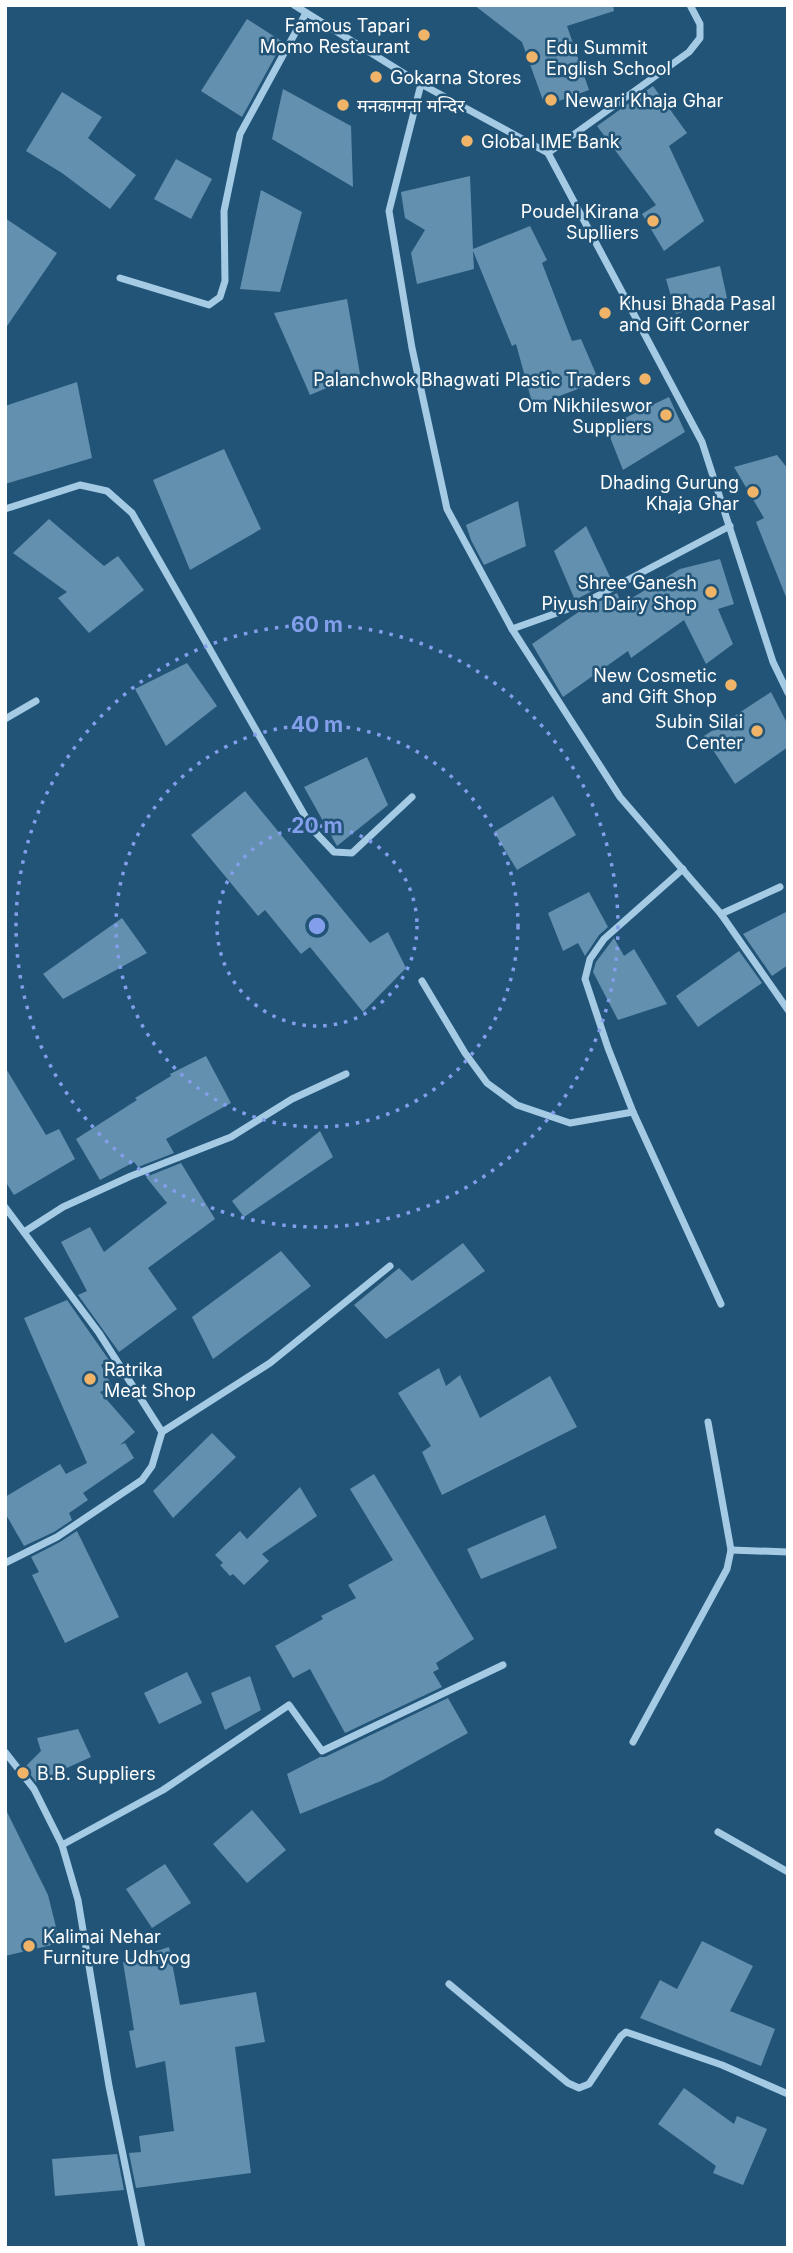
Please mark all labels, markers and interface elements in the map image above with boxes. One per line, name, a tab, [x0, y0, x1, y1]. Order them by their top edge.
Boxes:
place label: Famous Tapari Momo Restaurant	[260, 15, 410, 57]
marker: Famous Tapari Momo Restaurant	[416, 27, 432, 43]
place label: Edu Summit English School	[546, 37, 671, 79]
marker: Edu Summit English School	[524, 49, 540, 65]
place label: Gokarna Stores	[390, 67, 522, 88]
marker: Gokarna Stores	[368, 69, 384, 85]
place label: Newari Khaja Ghar	[565, 90, 724, 111]
marker: Newari Khaja Ghar	[543, 92, 559, 108]
place label: मनकामना मन्दिर	[357, 95, 465, 116]
marker: मनकामना मन्दिर	[335, 97, 351, 113]
place label: Global IME Bank	[481, 131, 620, 152]
marker: Global IME Bank	[459, 133, 475, 149]
place label: Poudel Kirana Suplliers	[521, 201, 639, 243]
marker: Poudel Kirana Suplliers	[645, 213, 661, 229]
place label: Khusi Bhada Pasal and Gift Corner	[619, 293, 776, 335]
marker: Khusi Bhada Pasal and Gift Corner	[597, 305, 613, 321]
place label: Palanchwok Bhagwati Plastic Traders	[313, 369, 631, 390]
marker: Palanchwok Bhagwati Plastic Traders	[637, 371, 653, 387]
place label: Om Nikhileswor Suppliers	[518, 395, 652, 437]
marker: Om Nikhileswor Suppliers	[658, 407, 674, 423]
place label: Dhading Gurung Khaja Ghar	[600, 472, 739, 514]
marker: Dhading Gurung Khaja Ghar	[745, 484, 761, 500]
place label: Shree Ganesh Piyush Dairy Shop	[541, 572, 697, 614]
marker: Shree Ganesh Piyush Dairy Shop	[703, 584, 719, 600]
text: 60 m	[291, 612, 343, 637]
place label: New Cosmetic and Gift Shop	[593, 665, 717, 707]
marker: New Cosmetic and Gift Shop	[723, 677, 739, 693]
place label: Subin Silai Center	[655, 711, 743, 753]
text: 40 m	[291, 712, 343, 737]
marker: Subin Silai Center	[749, 723, 765, 739]
text: 20 m	[291, 813, 343, 838]
centre of rings	[305, 914, 329, 938]
place label: Ratrika Meat Shop	[104, 1359, 196, 1401]
marker: Ratrika Meat Shop	[82, 1371, 98, 1387]
place label: B.B. Suppliers	[37, 1763, 156, 1784]
marker: B.B. Suppliers	[15, 1765, 31, 1781]
place label: Kalimai Nehar Furniture Udhyog	[43, 1926, 191, 1968]
marker: Kalimai Nehar Furniture Udhyog	[21, 1938, 37, 1954]

